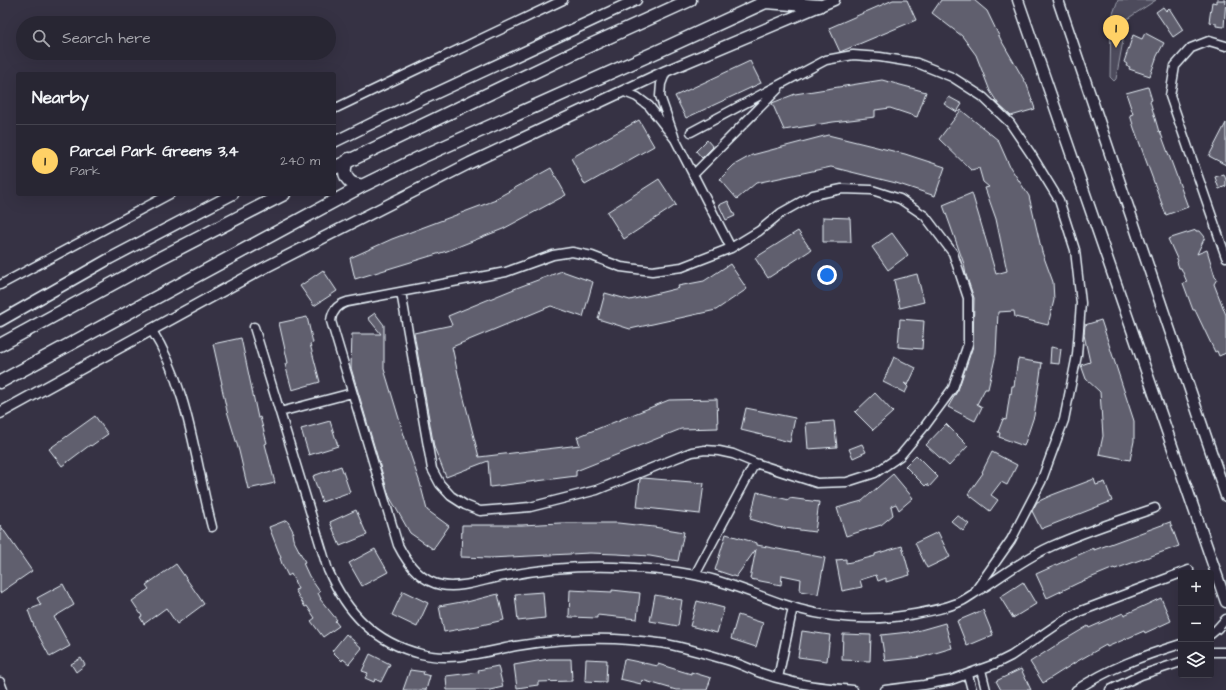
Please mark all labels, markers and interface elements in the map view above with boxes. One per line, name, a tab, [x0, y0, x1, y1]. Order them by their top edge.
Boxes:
pin: 1	[1103, 15, 1129, 48]
search box	[16, 16, 336, 60]
icon: search	[30, 27, 52, 49]
text: Search here	[62, 28, 151, 49]
text: Nearby	[32, 86, 89, 110]
text: Parcel Park Greens 3,4	[70, 141, 239, 162]
text: 1	[44, 152, 46, 170]
text: 240 m	[280, 152, 320, 170]
text: Park	[70, 162, 100, 180]
your location	[817, 265, 837, 285]
map controls	[1178, 570, 1214, 678]
button: +	[1178, 570, 1214, 606]
button: −	[1178, 606, 1214, 642]
button: layers	[1178, 642, 1214, 678]

